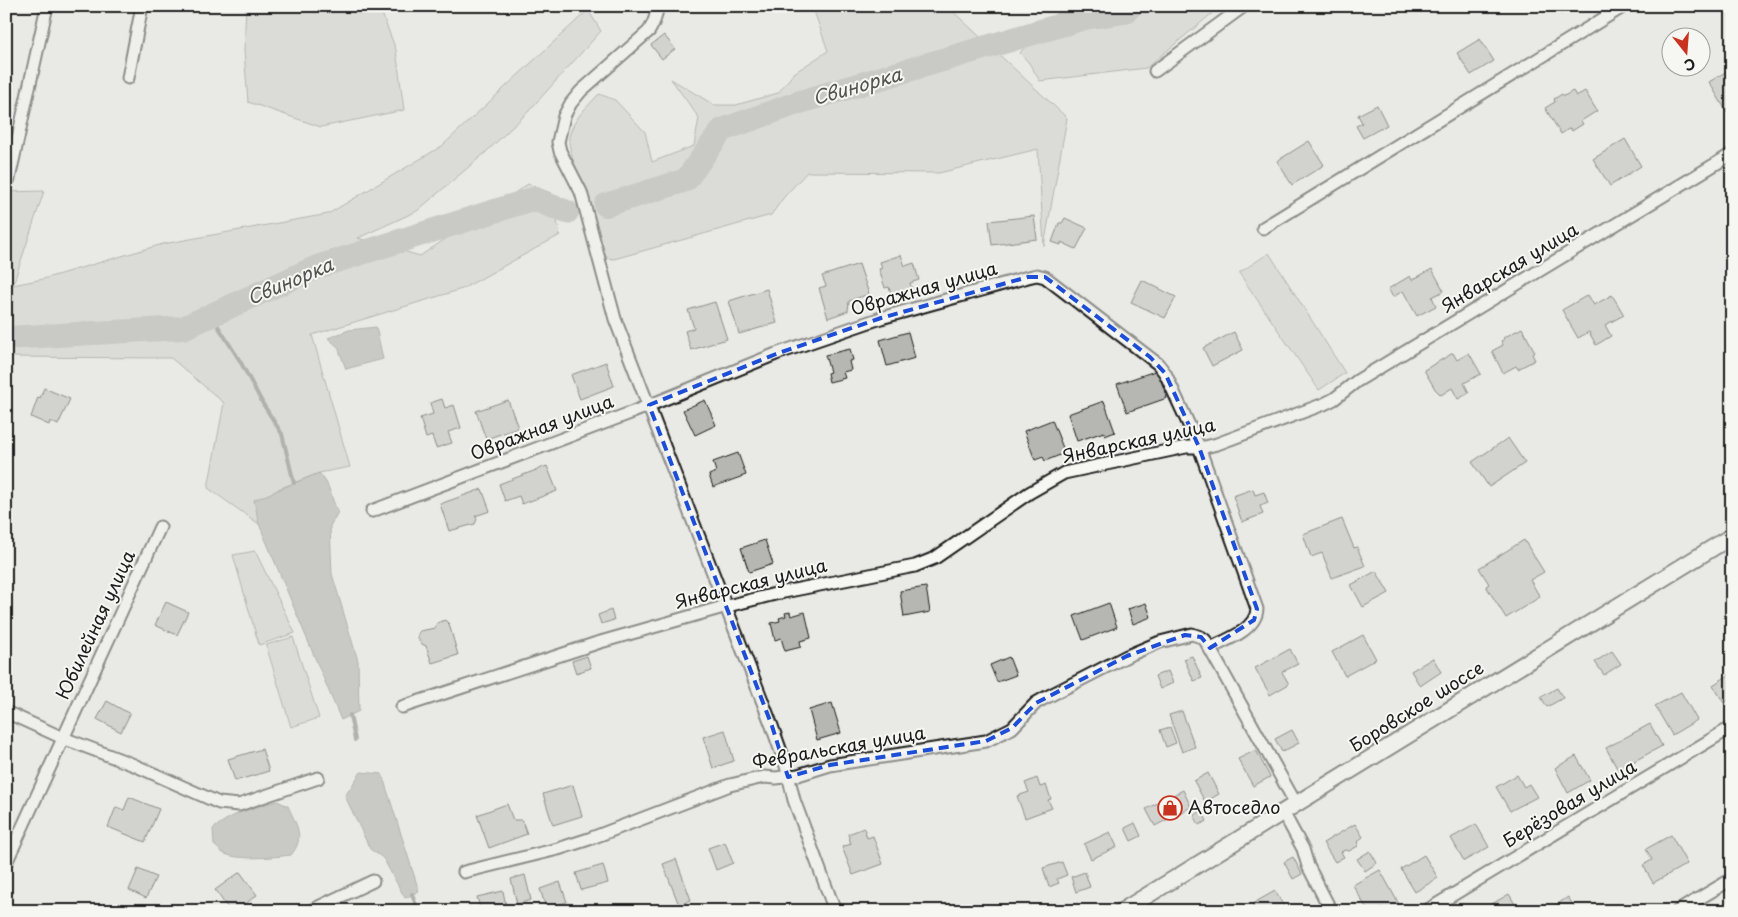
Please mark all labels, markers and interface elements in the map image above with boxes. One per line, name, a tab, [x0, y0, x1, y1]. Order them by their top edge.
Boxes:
north arrow	[1660, 28, 1710, 78]
text: С	[1682, 53, 1698, 76]
water label: Свинорка	[809, 59, 906, 111]
street label: Январская улица	[1436, 215, 1583, 318]
water label: Свинорка	[242, 249, 338, 311]
street label: Овражная улица	[847, 254, 1001, 321]
street label: Овражная улица	[466, 387, 618, 466]
street label: Январская улица	[1060, 410, 1218, 469]
street label: Юбилейная улица	[48, 545, 141, 703]
street label: Январская улица	[672, 550, 830, 614]
street label: Боровское шоссе	[1344, 654, 1489, 758]
street label: Февральская улица	[750, 718, 928, 775]
street label: Берёзовая улица	[1497, 752, 1642, 853]
place label: Автоседло	[1188, 793, 1280, 820]
shop icon: Автоседло	[1157, 795, 1183, 821]

